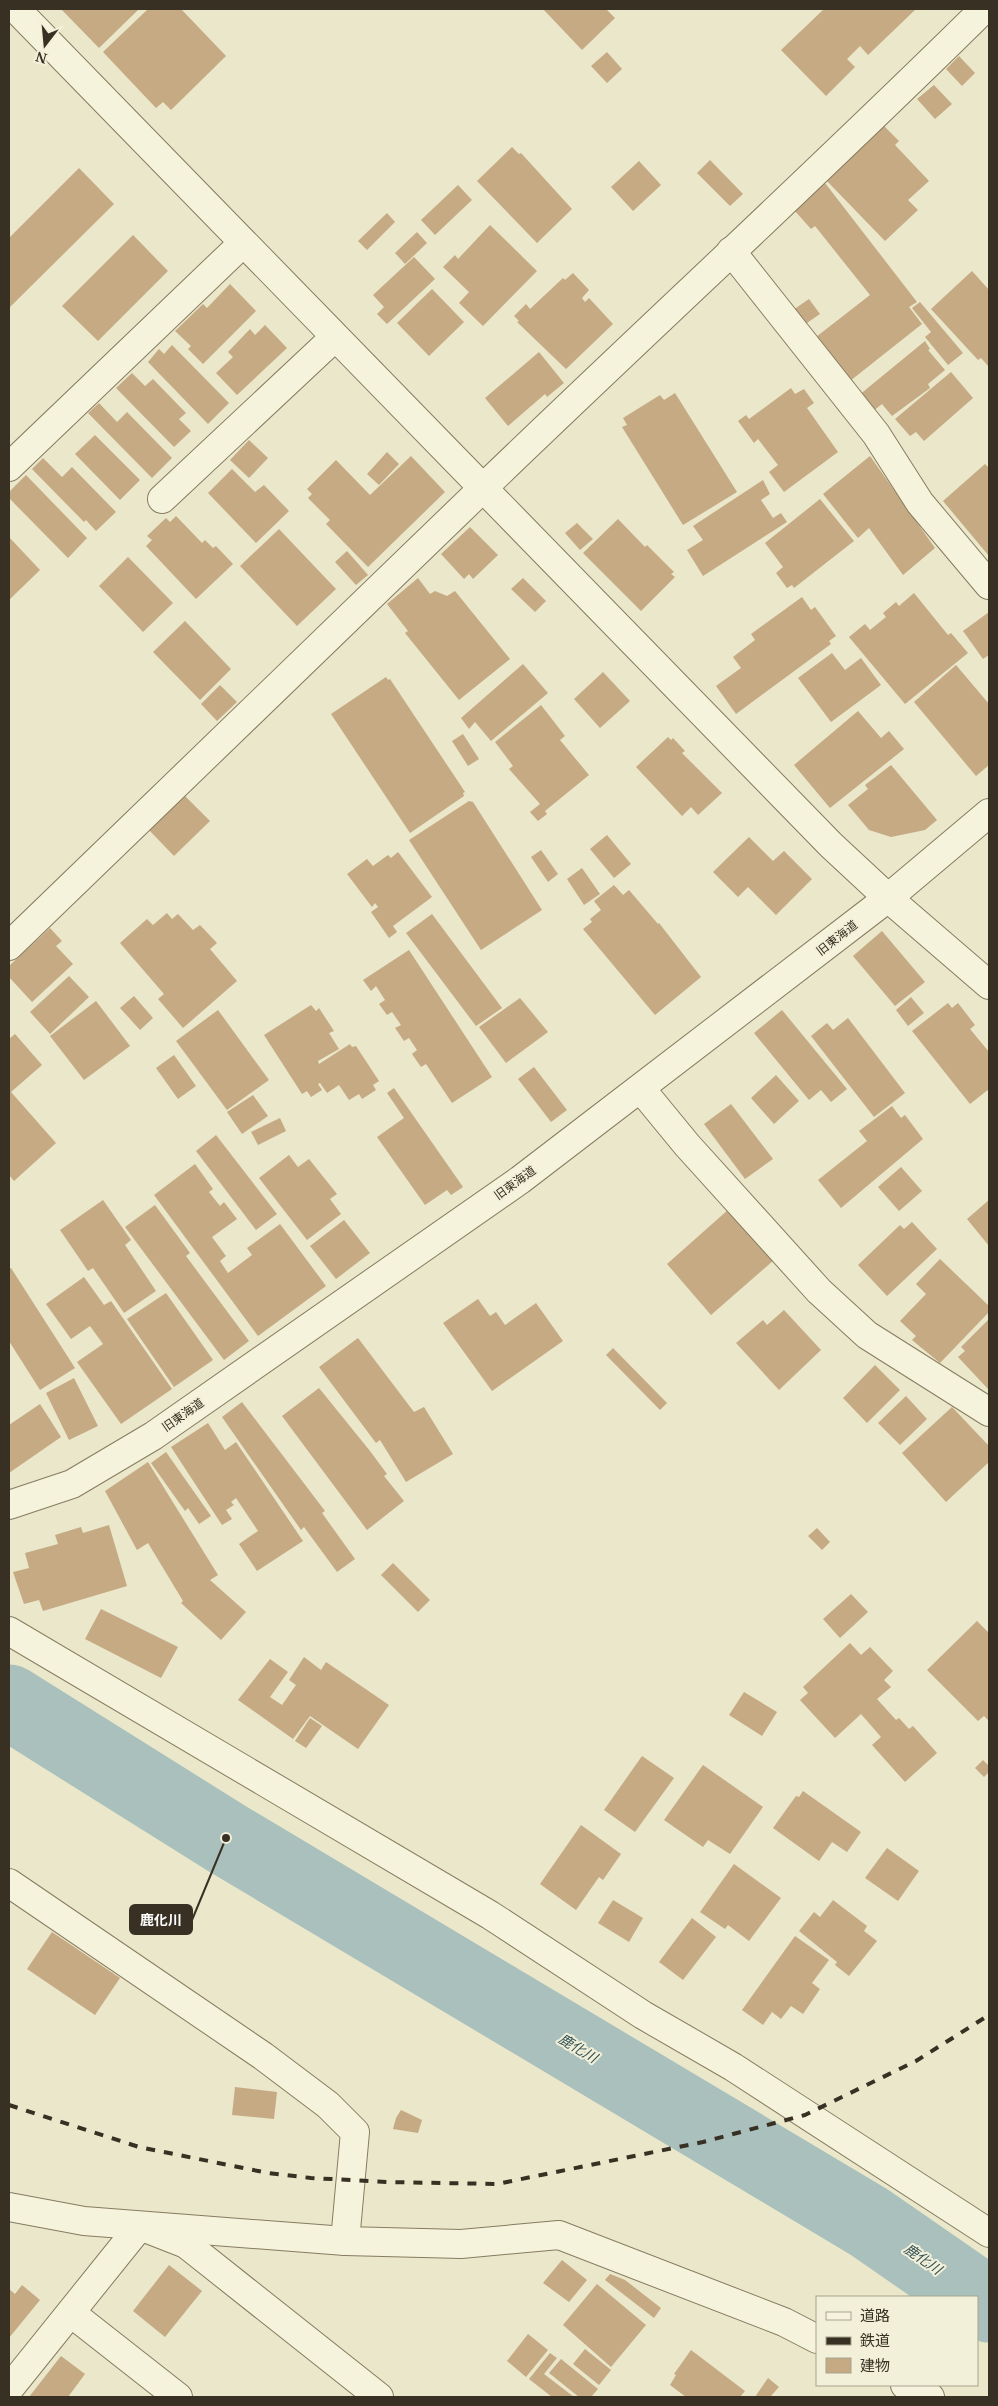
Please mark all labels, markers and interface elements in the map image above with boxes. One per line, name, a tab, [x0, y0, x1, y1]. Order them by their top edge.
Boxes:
north arrow	[20, 20, 70, 70]
text: N	[33, 47, 49, 69]
street label: 旧東海道	[813, 916, 861, 959]
street label: 旧東海道	[490, 1162, 539, 1204]
street label: 旧東海道	[158, 1394, 207, 1435]
callout: 鹿化川	[130, 1905, 192, 1934]
text: 鹿化川	[140, 1910, 182, 1929]
water label: 鹿化川	[555, 2029, 603, 2068]
water label: 鹿化川	[901, 2239, 948, 2280]
legend	[816, 2296, 978, 2386]
text: 道路	[860, 2305, 890, 2325]
text: 鉄道	[860, 2330, 890, 2350]
text: 建物	[860, 2355, 890, 2375]

